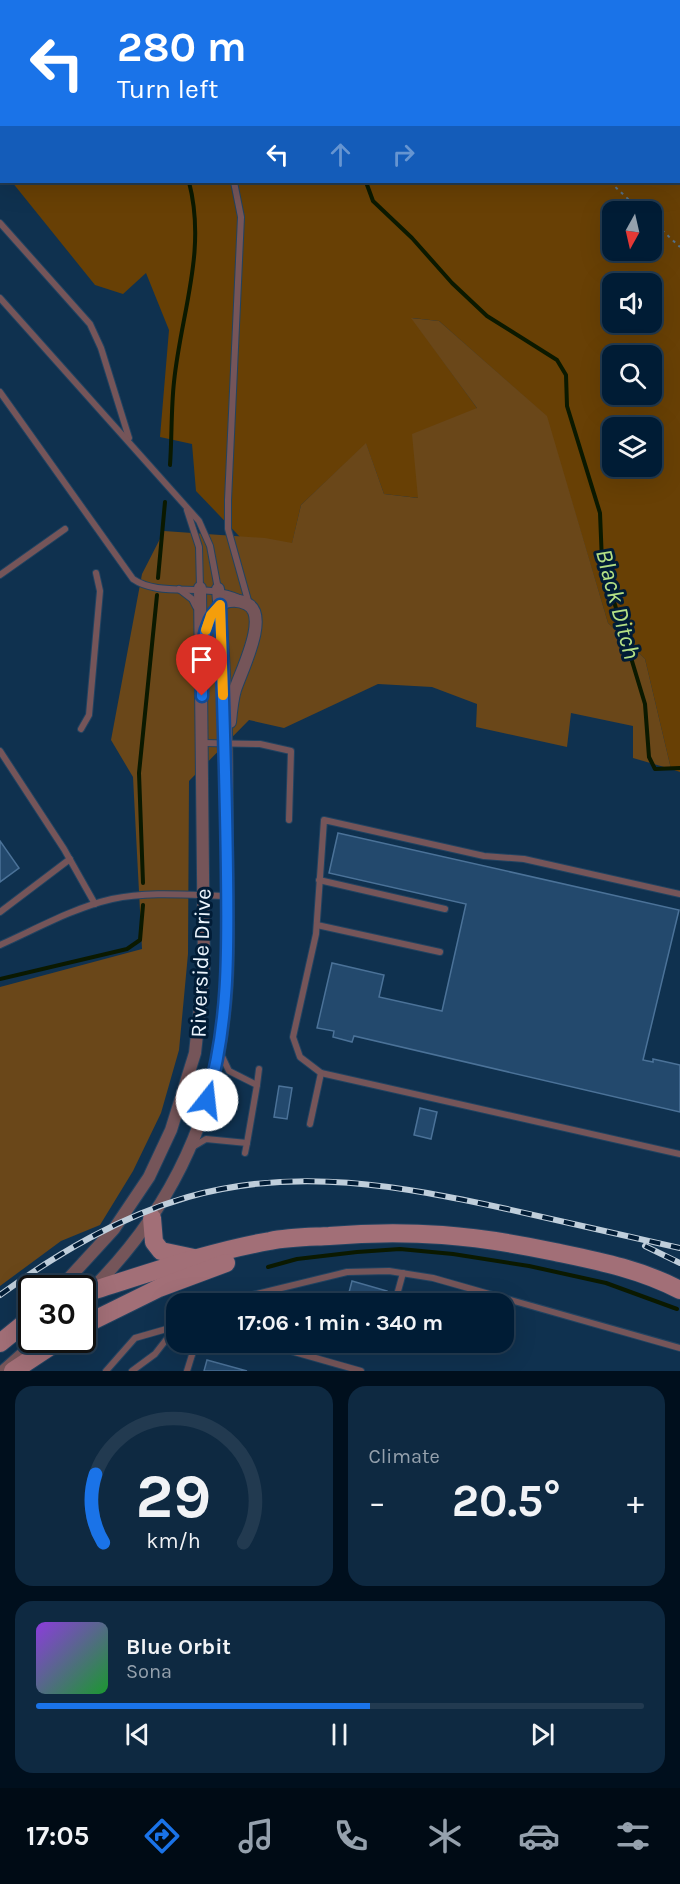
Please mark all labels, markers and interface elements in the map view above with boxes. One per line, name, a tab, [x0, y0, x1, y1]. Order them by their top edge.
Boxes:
text: 280 m	[117, 22, 247, 72]
icon: left	[18, 24, 96, 102]
text: Turn left	[117, 73, 218, 105]
icon: left	[261, 138, 294, 171]
icon: ahead	[324, 138, 357, 171]
icon: right	[387, 138, 420, 171]
north arrow	[602, 201, 662, 261]
map controls	[602, 201, 662, 477]
button: sound	[602, 273, 662, 333]
button: search	[602, 345, 662, 405]
button: layers	[602, 417, 662, 477]
water label: Black Ditch	[590, 546, 646, 662]
pin	[176, 634, 227, 696]
icon: arrive	[185, 643, 218, 676]
street label: Riverside Drive	[185, 888, 217, 1038]
position arrow	[175, 1068, 239, 1132]
speed limit sign: 30	[18, 1275, 96, 1353]
text: 17:06 · 1 min · 340 m	[237, 1310, 443, 1336]
text: Climate	[369, 1445, 440, 1468]
text: 29	[136, 1460, 212, 1533]
text: 20.5°	[452, 1475, 561, 1527]
text: −	[369, 1483, 386, 1521]
text: +	[627, 1483, 644, 1521]
text: km/h	[147, 1528, 201, 1553]
text: Blue Orbit	[126, 1634, 231, 1660]
text: Sona	[126, 1660, 172, 1683]
icon: previous	[121, 1718, 154, 1751]
icon: pause	[323, 1718, 356, 1751]
icon: next	[526, 1718, 559, 1751]
icon: directions	[141, 1815, 183, 1857]
icon: music	[235, 1815, 277, 1857]
icon: phone	[330, 1815, 372, 1857]
icon: climate	[424, 1815, 466, 1857]
icon: car	[518, 1815, 560, 1857]
icon: filters	[612, 1815, 654, 1857]
text: 17:05	[26, 1820, 89, 1852]

